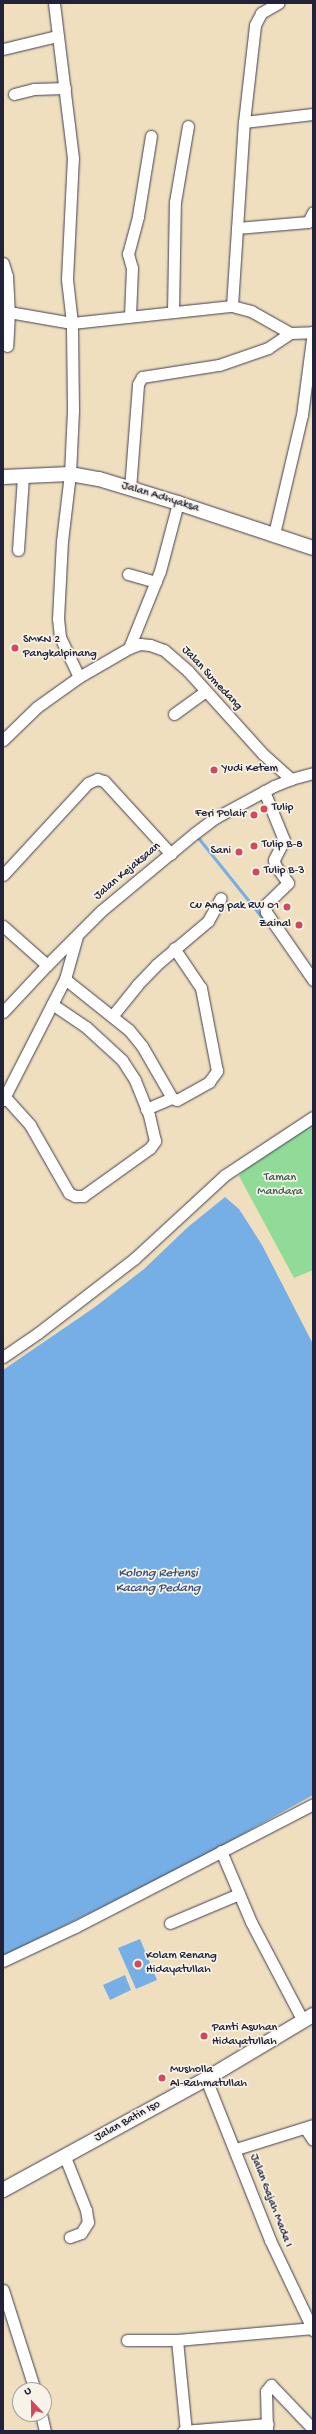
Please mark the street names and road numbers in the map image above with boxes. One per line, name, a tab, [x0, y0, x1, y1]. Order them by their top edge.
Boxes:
street label: Jalan Adhyaksa	[119, 479, 201, 517]
street label: Jalan Sumedang	[177, 644, 245, 714]
street label: Jalan Kejaksaan	[92, 840, 164, 904]
street label: Jalan Batin Iso	[92, 2098, 164, 2146]
street label: Jalan Gajah Mada I	[246, 2152, 294, 2250]

